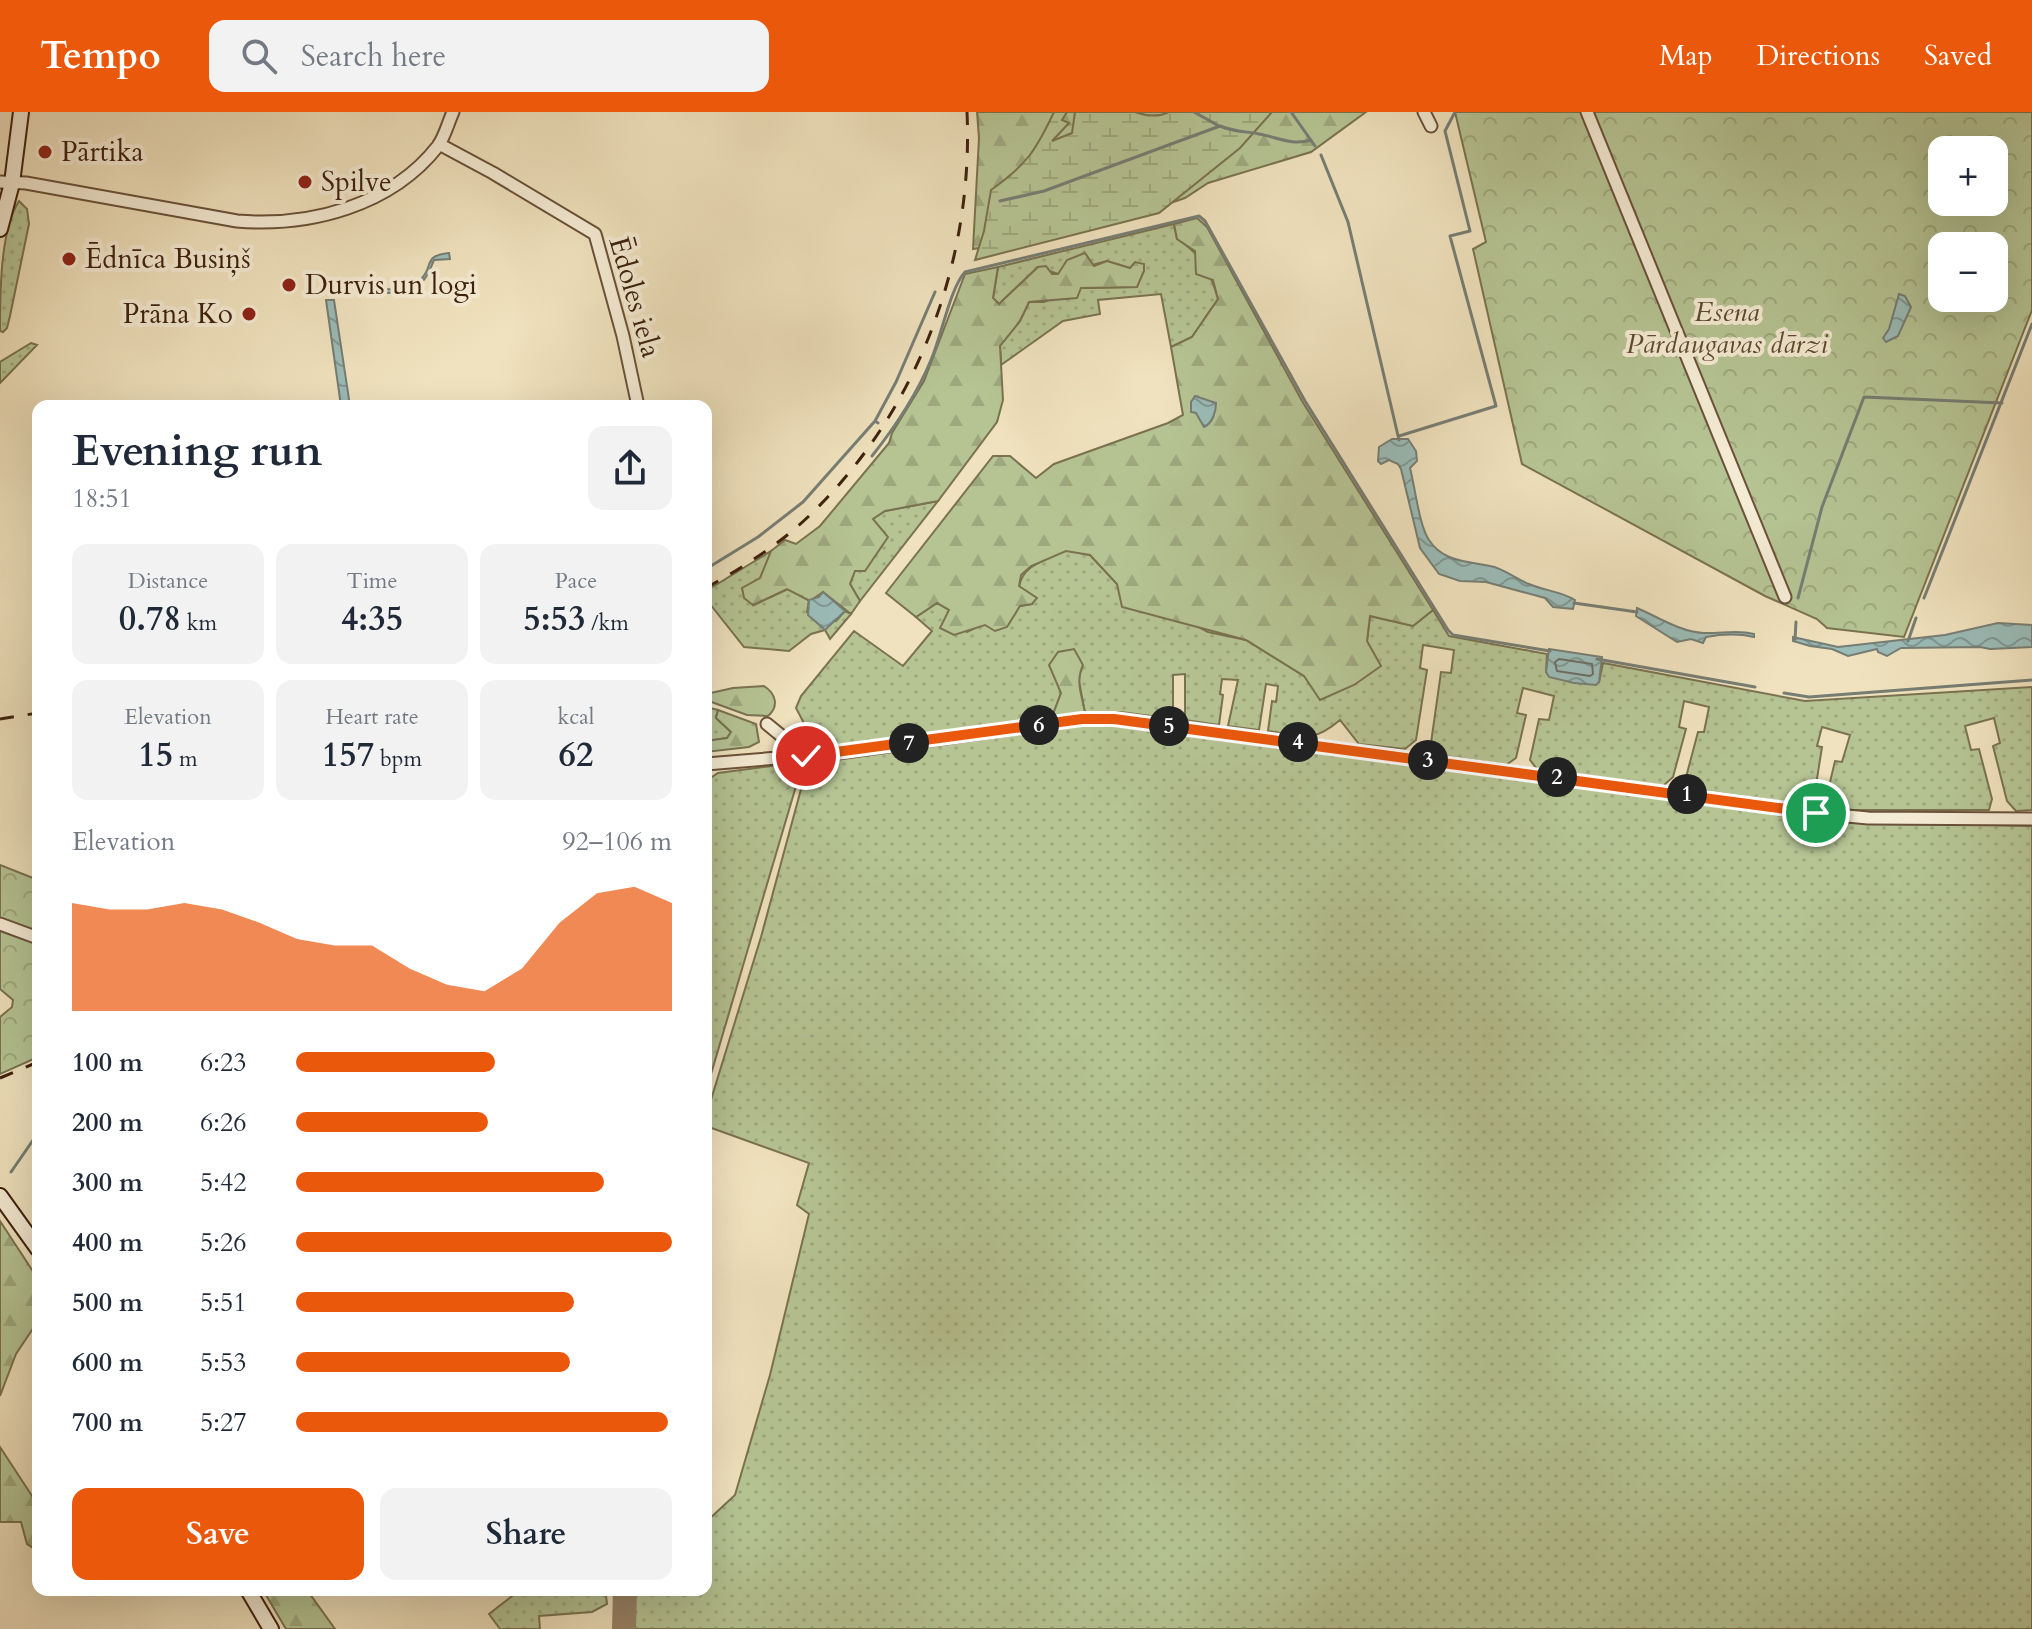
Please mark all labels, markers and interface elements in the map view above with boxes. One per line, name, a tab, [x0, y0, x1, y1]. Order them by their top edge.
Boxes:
search box	[209, 20, 769, 92]
text: Tempo	[40, 30, 161, 82]
icon: search	[237, 34, 281, 78]
text: Search here	[301, 36, 446, 77]
text: Map	[1659, 37, 1713, 75]
text: Directions	[1757, 37, 1880, 75]
text: Saved	[1924, 37, 1992, 75]
place label: Pārtika	[61, 133, 144, 171]
map controls	[1928, 136, 2008, 312]
button: +	[1928, 136, 2008, 216]
marker: Pārtika	[36, 143, 54, 161]
place label: Spilve	[321, 163, 392, 201]
marker: Spilve	[296, 173, 314, 191]
street label: Ēdoles iela	[600, 232, 670, 362]
button: −	[1928, 232, 2008, 312]
place label: Ēdnīca Busiņš	[85, 240, 251, 278]
marker: Ēdnīca Busiņš	[60, 250, 78, 268]
place label: Durvis un logi	[305, 266, 477, 304]
marker: Durvis un logi	[280, 276, 298, 294]
park label: Esena Pārdaugavas dārzi	[1626, 293, 1828, 363]
place label: Prāna Ko	[123, 295, 233, 333]
marker: Prāna Ko	[240, 305, 258, 323]
text: Evening run	[72, 421, 322, 481]
button: share	[588, 426, 672, 510]
text: 18:51	[72, 481, 132, 516]
text: Distance	[128, 566, 208, 596]
text: Time	[347, 566, 397, 596]
text: Pace	[555, 566, 597, 596]
text: 0.78	[119, 596, 181, 642]
text: 4:35	[341, 596, 403, 642]
text: 5:53	[523, 596, 585, 642]
text: km	[181, 608, 217, 638]
text: /km	[585, 608, 629, 638]
text: Elevation	[124, 702, 212, 732]
text: Heart rate	[325, 702, 419, 732]
text: kcal	[558, 702, 594, 732]
pin: 6	[1019, 705, 1059, 745]
pin: 5	[1149, 706, 1189, 746]
text: 6	[1033, 710, 1045, 740]
text: 5	[1163, 711, 1175, 741]
pin	[772, 722, 840, 790]
pin: 4	[1278, 722, 1318, 762]
pin: 7	[889, 723, 929, 763]
text: 4	[1292, 727, 1304, 757]
text: 7	[903, 728, 915, 758]
text: 15	[138, 732, 173, 778]
text: 157	[322, 732, 374, 778]
text: 62	[559, 732, 593, 778]
icon: check	[784, 734, 828, 778]
pin: 3	[1408, 740, 1448, 780]
text: m	[173, 744, 198, 774]
text: bpm	[374, 744, 422, 774]
text: 3	[1422, 745, 1434, 775]
pin: 2	[1537, 757, 1577, 797]
text: 2	[1551, 762, 1563, 792]
pin: 1	[1667, 774, 1707, 814]
text: 1	[1681, 779, 1693, 809]
pin	[1782, 779, 1850, 847]
icon: arrive	[1794, 791, 1838, 835]
text: Elevation	[72, 824, 175, 859]
text: 92–106 m	[562, 824, 672, 859]
text: 100 m	[72, 1045, 143, 1080]
text: 6:23	[200, 1045, 247, 1080]
text: 200 m	[72, 1105, 143, 1140]
text: 6:26	[200, 1105, 247, 1140]
text: 300 m	[72, 1165, 143, 1200]
text: 5:42	[200, 1165, 247, 1200]
text: 400 m	[72, 1225, 143, 1260]
text: 5:26	[200, 1225, 247, 1260]
text: 500 m	[72, 1285, 143, 1320]
text: 5:51	[200, 1285, 247, 1320]
text: 600 m	[72, 1345, 143, 1380]
text: 5:53	[200, 1345, 247, 1380]
text: 700 m	[72, 1405, 143, 1440]
text: 5:27	[200, 1405, 247, 1440]
button: Save	[72, 1488, 364, 1580]
button: Share	[380, 1488, 672, 1580]

